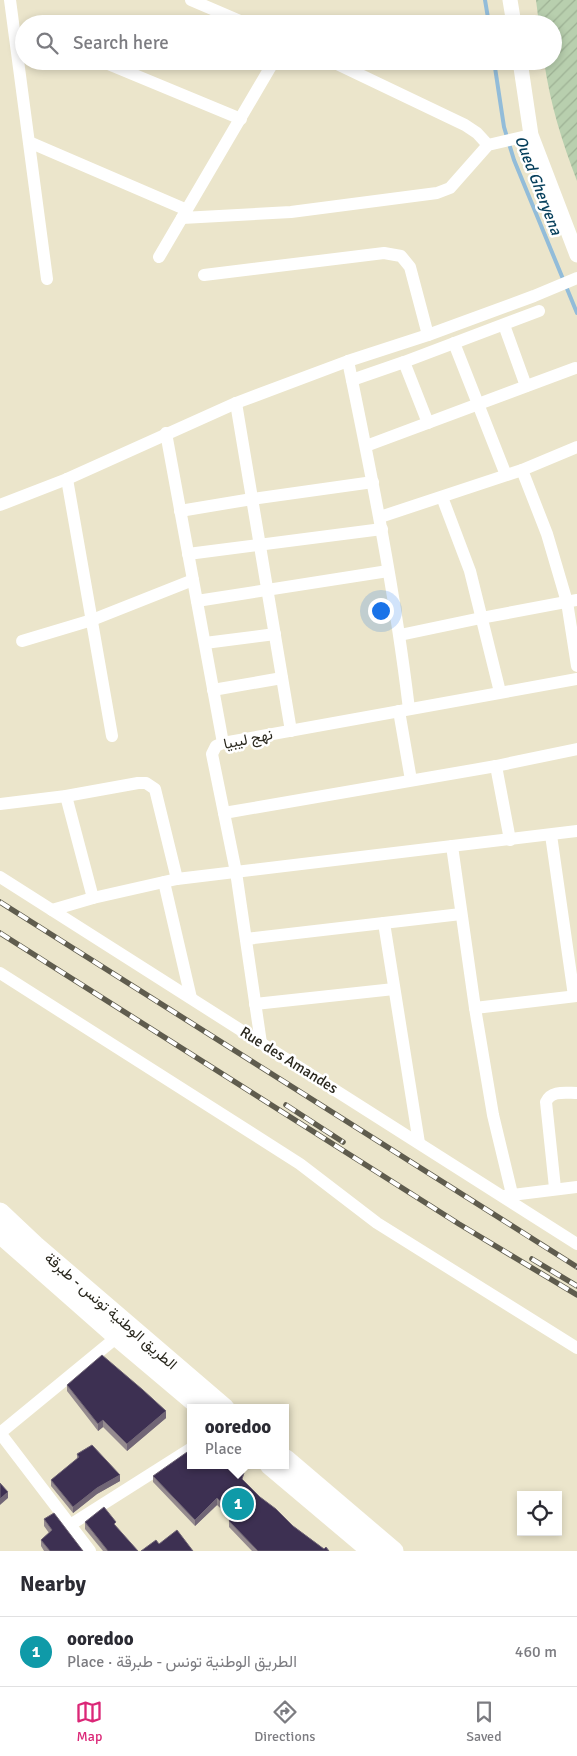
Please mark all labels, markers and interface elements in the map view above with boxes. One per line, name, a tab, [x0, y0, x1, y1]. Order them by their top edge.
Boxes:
search box	[15, 15, 562, 70]
icon: search	[33, 29, 61, 57]
text: Search here	[73, 31, 169, 55]
water label: Oued Gheryena	[510, 133, 566, 239]
your location	[368, 598, 394, 624]
street label: نهج ليبيا	[222, 725, 275, 755]
street label: Rue des Amandes	[237, 1023, 342, 1098]
street label: الطريق الوطنية تونس - طبرقة	[41, 1249, 181, 1374]
popup	[187, 1404, 289, 1469]
text: ooredoo	[205, 1415, 271, 1439]
text: Place	[205, 1439, 242, 1459]
pin: 1	[222, 1485, 254, 1523]
map controls	[517, 1491, 562, 1536]
button: locate	[517, 1491, 562, 1536]
text: Nearby	[20, 1571, 86, 1597]
text: ooredoo	[67, 1627, 134, 1651]
text: 1	[32, 1642, 40, 1662]
text: 460 m	[515, 1642, 557, 1662]
text: Place · الطريق الوطنية تونس - طبرقة	[67, 1652, 297, 1672]
tab: Map	[75, 1698, 103, 1745]
tab: Directions	[254, 1698, 315, 1745]
tab: Saved	[466, 1698, 502, 1745]

